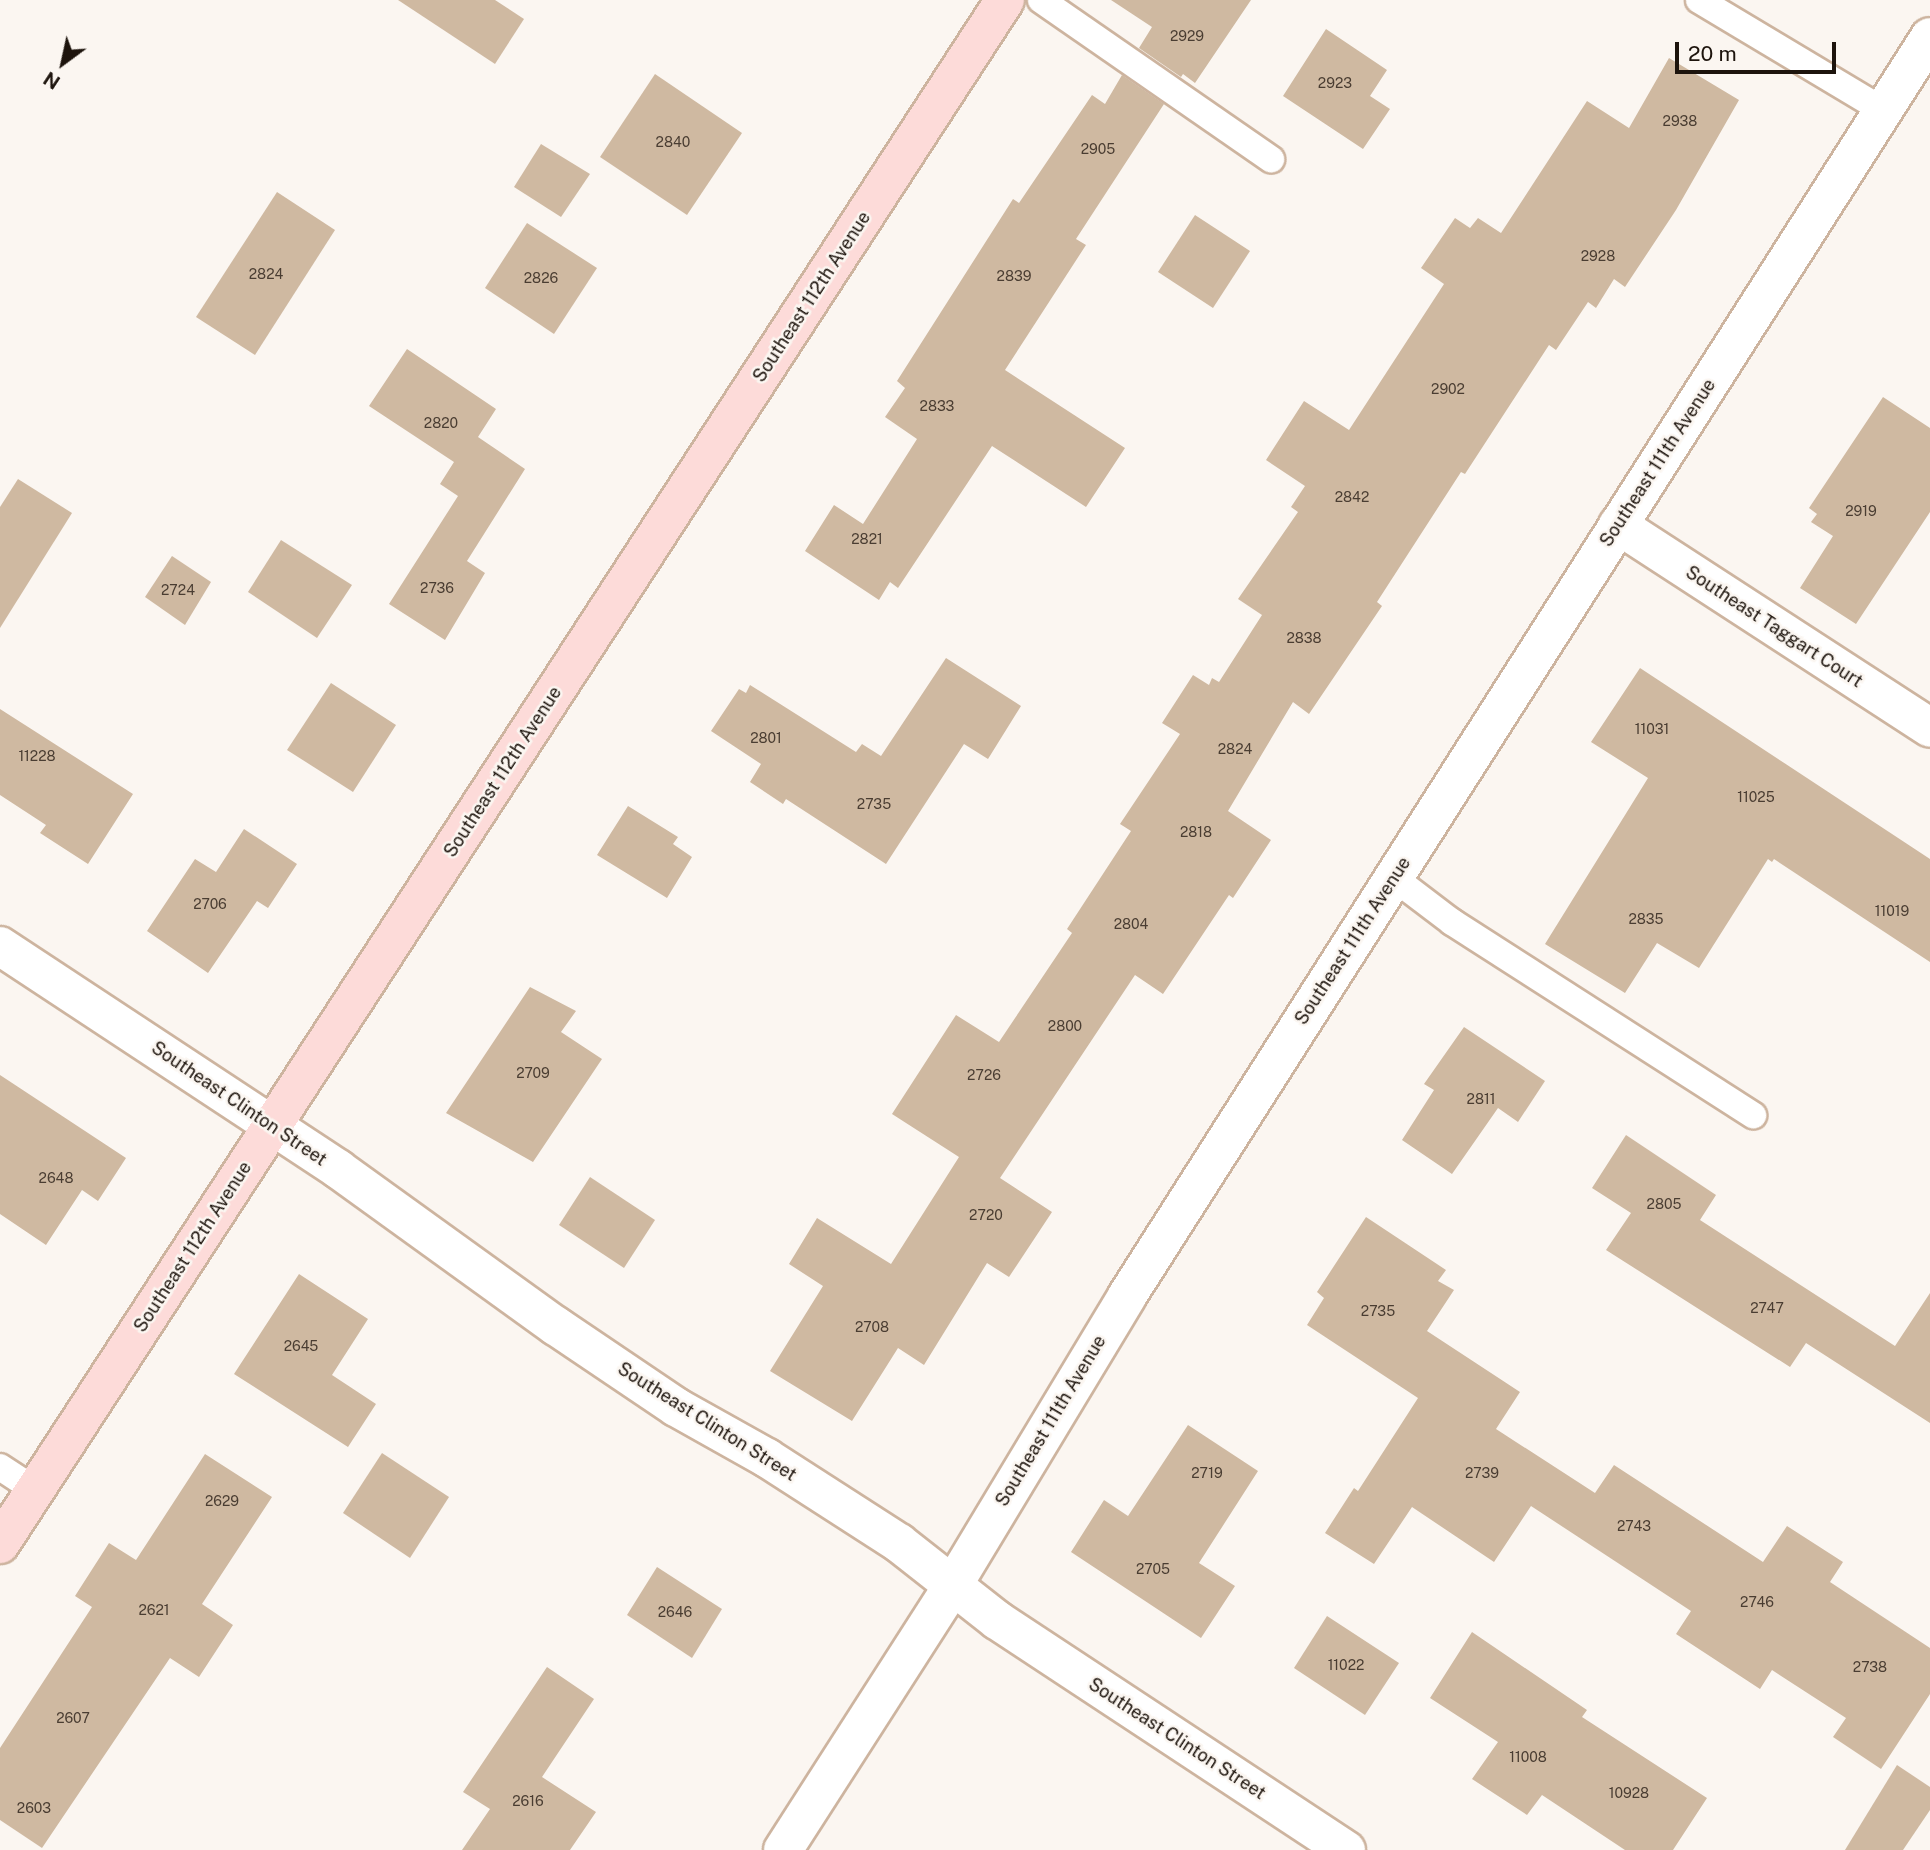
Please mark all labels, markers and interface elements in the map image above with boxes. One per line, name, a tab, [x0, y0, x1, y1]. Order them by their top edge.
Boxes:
north arrow	[28, 28, 98, 98]
house number: 2929	[1170, 28, 1204, 44]
scale bar	[1678, 28, 1839, 72]
text: 20 m	[1688, 41, 1737, 66]
text: N	[39, 67, 64, 94]
house number: 2923	[1318, 75, 1352, 91]
house number: 2938	[1663, 113, 1697, 129]
house number: 2840	[656, 134, 690, 150]
house number: 2905	[1081, 141, 1115, 157]
street label: Southeast 112th Avenue	[749, 208, 875, 386]
house number: 2928	[1581, 248, 1615, 264]
house number: 2824	[249, 266, 283, 282]
house number: 2839	[997, 268, 1031, 284]
house number: 2826	[524, 270, 558, 286]
street label: Southeast 111th Avenue	[1596, 375, 1720, 551]
house number: 2902	[1431, 381, 1465, 397]
house number: 2833	[920, 398, 954, 414]
house number: 2820	[424, 415, 458, 431]
house number: 2842	[1335, 489, 1369, 505]
house number: 2919	[1845, 503, 1877, 519]
house number: 2821	[851, 531, 883, 547]
street label: Southeast Taggart Court	[1681, 562, 1867, 692]
house number: 2736	[420, 580, 454, 596]
house number: 2724	[161, 582, 195, 598]
house number: 2838	[1286, 630, 1322, 646]
street label: Southeast 112th Avenue	[440, 683, 566, 861]
house number: 11031	[1635, 721, 1669, 737]
house number: 2801	[750, 730, 782, 746]
house number: 2824	[1218, 741, 1252, 757]
house number: 11228	[18, 748, 56, 764]
house number: 11025	[1737, 789, 1775, 805]
house number: 2735	[857, 796, 891, 812]
house number: 2818	[1180, 824, 1212, 840]
street label: Southeast 111th Avenue	[1291, 853, 1415, 1029]
house number: 2706	[193, 896, 227, 912]
house number: 11019	[1875, 903, 1909, 919]
house number: 2835	[1628, 911, 1664, 927]
house number: 2804	[1114, 916, 1148, 932]
house number: 2800	[1048, 1018, 1082, 1034]
street label: Southeast Clinton Street	[147, 1037, 331, 1171]
house number: 2709	[516, 1065, 550, 1081]
house number: 2726	[967, 1067, 1001, 1083]
house number: 2811	[1467, 1091, 1495, 1107]
street label: Southeast 112th Avenue	[130, 1158, 256, 1336]
house number: 2648	[39, 1170, 73, 1186]
house number: 2805	[1647, 1196, 1681, 1212]
house number: 2720	[969, 1207, 1003, 1223]
house number: 2747	[1750, 1300, 1784, 1316]
house number: 2735	[1361, 1303, 1395, 1319]
house number: 2708	[855, 1319, 889, 1335]
street label: Southeast 111th Avenue	[991, 1332, 1111, 1510]
house number: 2645	[284, 1338, 318, 1354]
street label: Southeast Clinton Street	[614, 1358, 800, 1486]
house number: 2719	[1191, 1465, 1223, 1481]
house number: 2739	[1465, 1465, 1499, 1481]
house number: 2629	[205, 1493, 239, 1509]
house number: 2743	[1617, 1518, 1651, 1534]
house number: 2705	[1136, 1561, 1170, 1577]
house number: 2746	[1740, 1594, 1774, 1610]
house number: 2621	[138, 1602, 170, 1618]
house number: 2646	[658, 1604, 692, 1620]
house number: 11022	[1328, 1657, 1364, 1673]
house number: 2738	[1853, 1659, 1887, 1675]
street label: Southeast Clinton Street	[1084, 1674, 1270, 1804]
house number: 2607	[56, 1710, 90, 1726]
house number: 11008	[1509, 1749, 1547, 1765]
house number: 10928	[1609, 1785, 1649, 1801]
house number: 2616	[512, 1793, 544, 1809]
house number: 2603	[17, 1800, 51, 1816]

